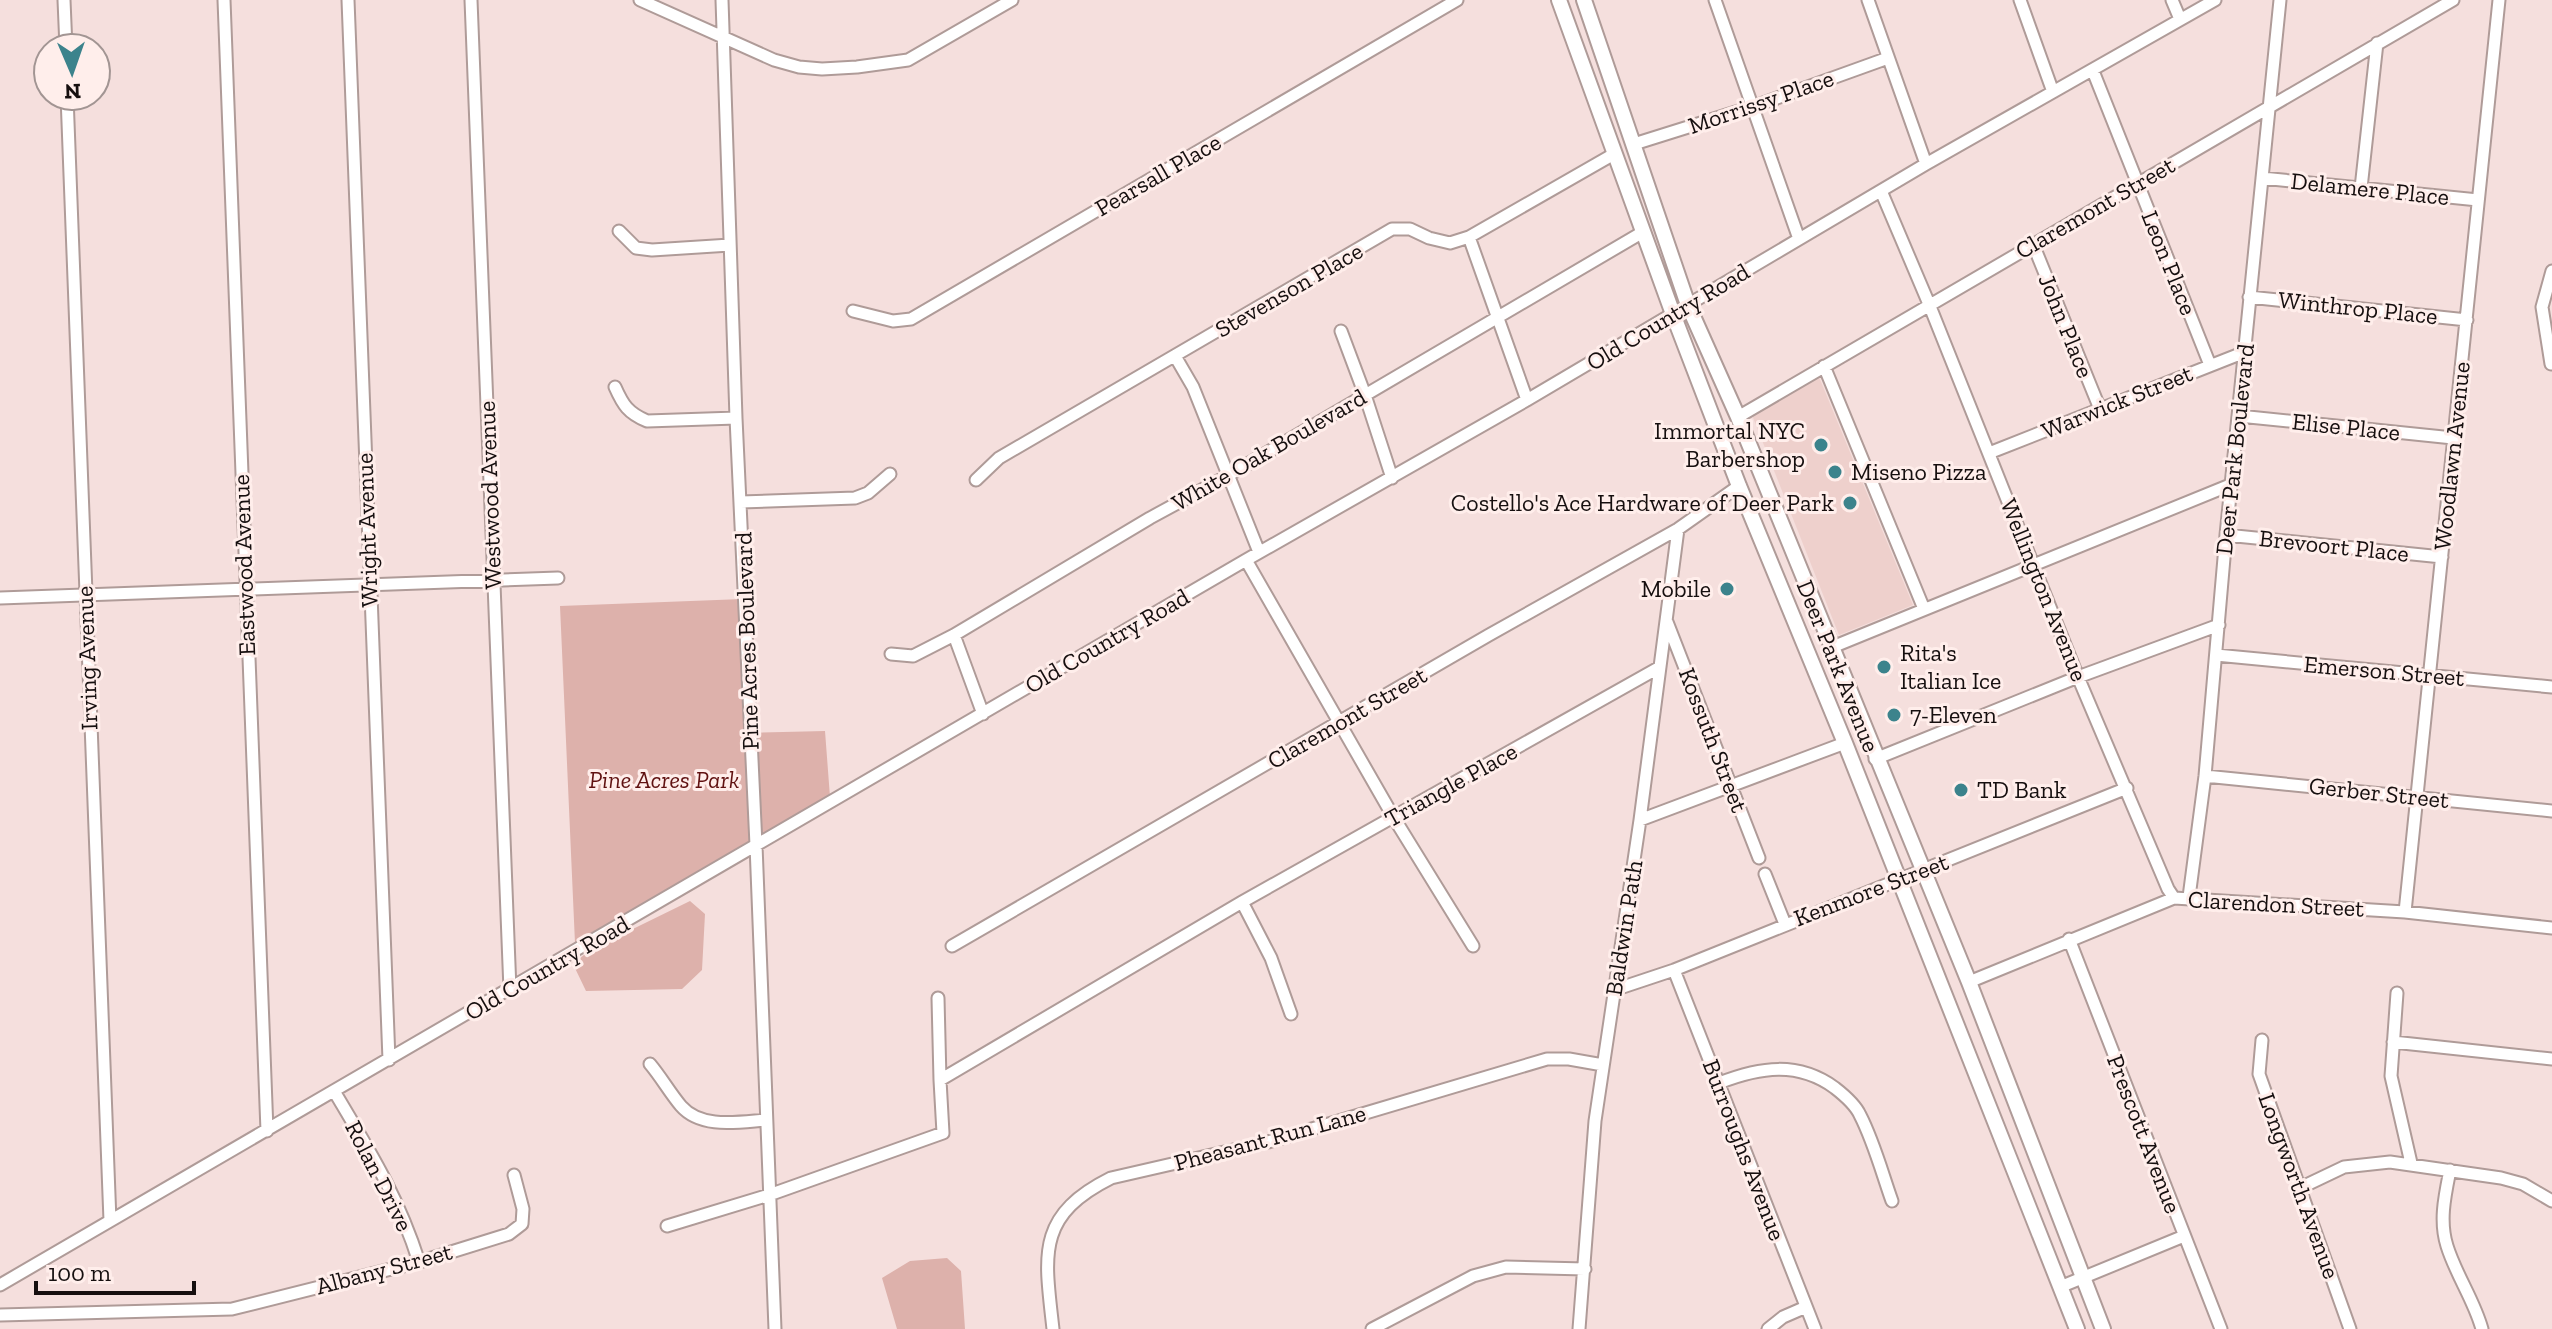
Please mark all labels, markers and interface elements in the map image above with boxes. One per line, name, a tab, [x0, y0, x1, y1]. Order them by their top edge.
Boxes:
north arrow	[32, 32, 112, 112]
street label: Morrissy Place	[1684, 63, 1837, 140]
text: N	[64, 78, 82, 105]
street label: Pearsall Place	[1090, 127, 1226, 222]
street label: Claremont Street	[2010, 150, 2180, 265]
street label: Delamere Place	[2289, 166, 2451, 211]
street label: Leon Place	[2135, 206, 2204, 319]
street label: Stevenson Place	[1210, 236, 1368, 344]
street label: Old Country Road	[1581, 257, 1754, 377]
street label: John Place	[2033, 270, 2100, 382]
street label: Winthrop Place	[2277, 285, 2439, 330]
street label: Deer Park Boulevard	[2209, 342, 2260, 556]
street label: Warwick Street	[2037, 358, 2197, 445]
street label: Woodlawn Avenue	[2427, 360, 2476, 552]
street label: White Oak Boulevard	[1166, 382, 1371, 517]
street label: Westwood Avenue	[472, 400, 507, 590]
street label: Elise Place	[2291, 406, 2402, 447]
place label: Immortal NYC Barbershop	[1654, 416, 1805, 473]
marker: Immortal NYC Barbershop	[1812, 436, 1830, 454]
street label: Wright Avenue	[349, 452, 384, 608]
place label: Miseno Pizza	[1851, 457, 1987, 486]
marker: Miseno Pizza	[1826, 463, 1844, 481]
street label: Eastwood Avenue	[226, 474, 261, 656]
place label: Costello's Ace Hardware of Deer Park	[1451, 488, 1835, 517]
marker: Costello's Ace Hardware of Deer Park	[1841, 494, 1859, 512]
street label: Wellington Avenue	[1995, 494, 2094, 686]
street label: Brevoort Place	[2258, 523, 2410, 568]
street label: Pine Acres Boulevard	[728, 531, 765, 751]
place label: Mobile	[1641, 574, 1711, 603]
street label: Deer Park Avenue	[1791, 576, 1886, 756]
marker: Mobile	[1718, 580, 1736, 598]
street label: Old Country Road	[1019, 582, 1194, 699]
street label: Irving Avenue	[69, 585, 104, 731]
place label: Rita's Italian Ice	[1900, 638, 2001, 695]
street label: Emerson Street	[2302, 649, 2466, 692]
marker: Rita's Italian Ice	[1875, 658, 1893, 676]
street label: Claremont Street	[1262, 660, 1432, 775]
street label: Kossuth Street	[1673, 663, 1754, 816]
place label: 7-Eleven	[1910, 700, 1997, 729]
marker: 7-Eleven	[1885, 706, 1903, 724]
street label: Triangle Place	[1379, 736, 1522, 833]
park label: Pine Acres Park	[589, 765, 740, 794]
street label: Gerber Street	[2308, 771, 2450, 814]
place label: TD Bank	[1977, 775, 2067, 804]
marker: TD Bank	[1952, 781, 1970, 799]
street label: Kenmore Street	[1790, 847, 1952, 932]
street label: Baldwin Path	[1598, 857, 1649, 998]
street label: Clarendon Street	[2187, 884, 2365, 923]
street label: Old Country Road	[459, 909, 634, 1026]
street label: Prescott Avenue	[2101, 1050, 2188, 1217]
street label: Burroughs Avenue	[1697, 1055, 1792, 1245]
street label: Longworth Avenue	[2252, 1089, 2347, 1283]
street label: Pheasant Run Lane	[1171, 1098, 1369, 1177]
street label: Rolan Drive	[339, 1116, 420, 1236]
street label: Albany Street	[313, 1236, 455, 1301]
scale bar	[36, 1245, 194, 1295]
text: 100 m	[48, 1258, 111, 1287]

